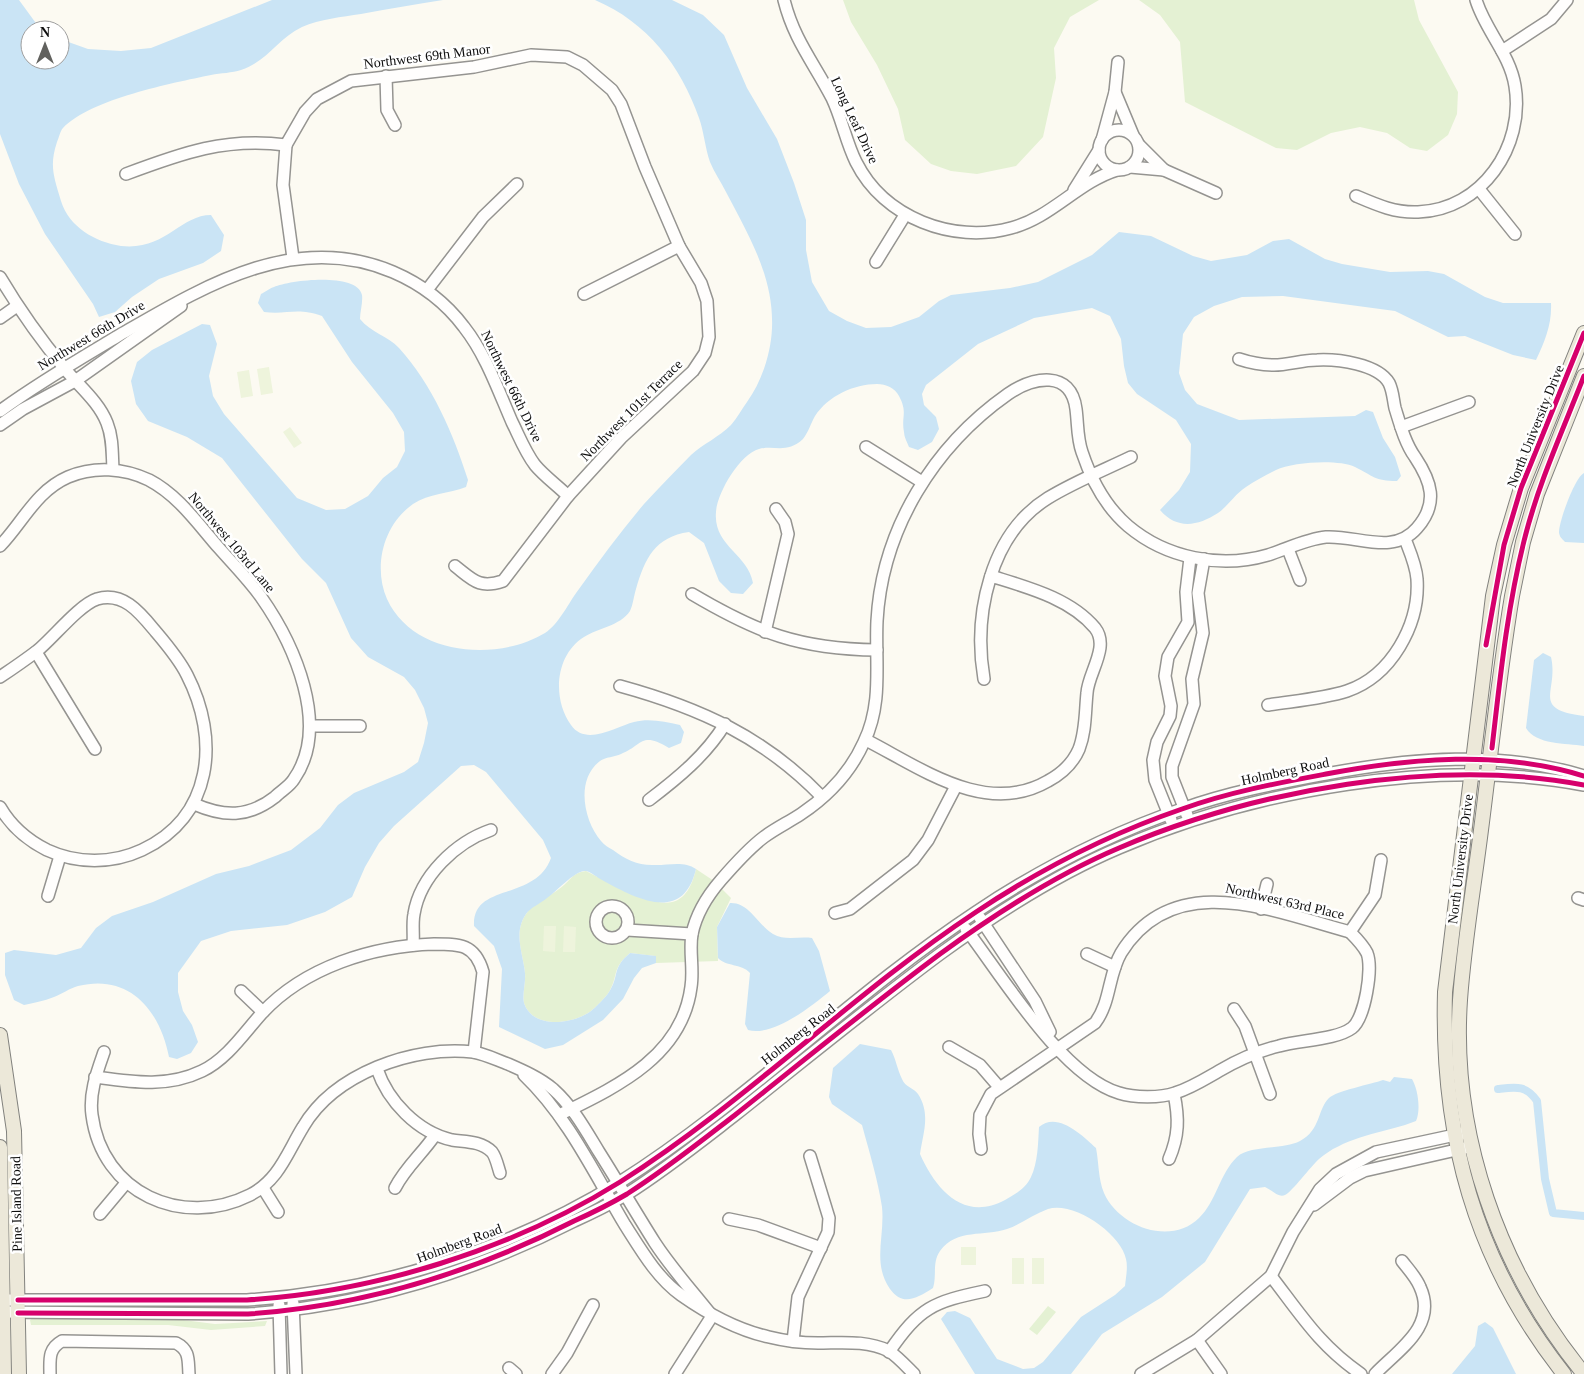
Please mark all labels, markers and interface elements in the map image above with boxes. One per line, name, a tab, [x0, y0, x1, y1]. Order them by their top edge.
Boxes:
north arrow	[20, 20, 70, 70]
text: N	[40, 25, 50, 40]
street label: Northwest 69th Manor	[363, 41, 492, 72]
street label: Long Leaf Drive	[828, 74, 881, 166]
street label: Northwest 66th Drive	[35, 298, 147, 373]
street label: Northwest 66th Drive	[478, 328, 545, 444]
street label: Northwest 101st Terrace	[578, 357, 685, 464]
street label: North University Drive	[1504, 363, 1567, 490]
street label: Northwest 103rd Lane	[185, 489, 278, 595]
street label: Holmberg Road	[1240, 755, 1330, 788]
street label: North University Drive	[1445, 793, 1476, 925]
street label: Northwest 63rd Place	[1224, 881, 1346, 922]
street label: Holmberg Road	[758, 1001, 838, 1068]
street label: Pine Island Road	[8, 1156, 25, 1252]
street label: Holmberg Road	[415, 1221, 504, 1266]

